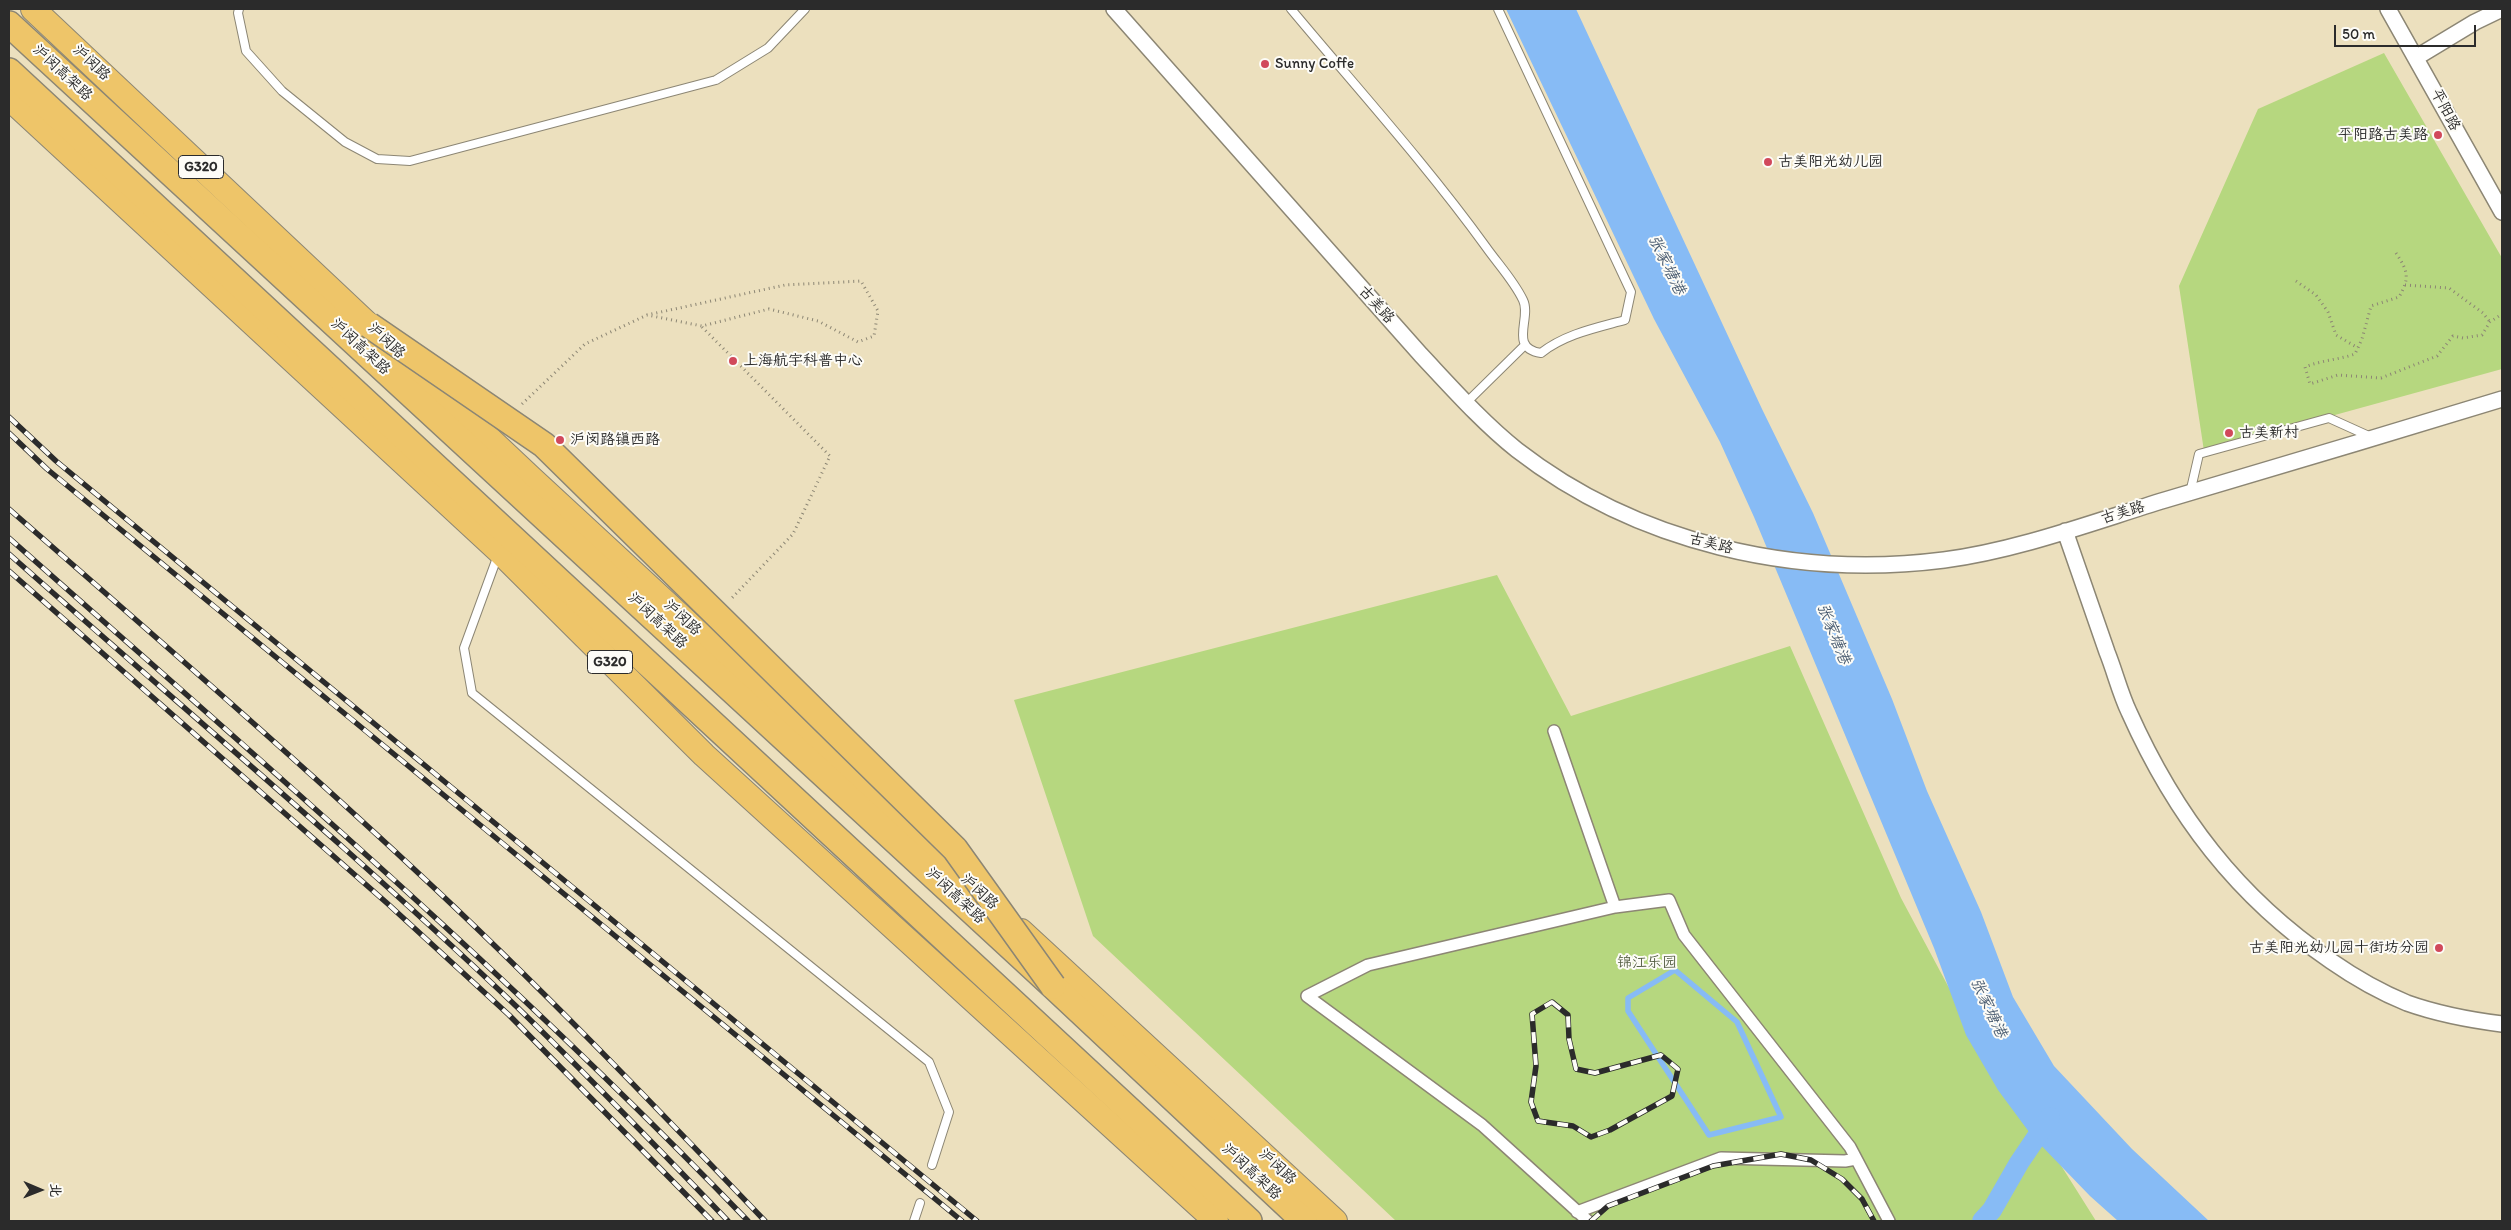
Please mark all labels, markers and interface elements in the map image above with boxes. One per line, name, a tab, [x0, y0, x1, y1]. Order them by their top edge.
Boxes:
scale bar	[2336, 15, 2478, 47]
text: 50 m	[2342, 25, 2375, 43]
street label: 沪闵高架路	[28, 41, 96, 105]
street label: 沪闵路	[68, 41, 114, 85]
place label: Sunny Coffe	[1275, 55, 1354, 73]
marker: Sunny Coffe	[1259, 58, 1271, 70]
street label: 平阳路	[2426, 86, 2464, 134]
place label: 平阳路古美路	[2338, 126, 2428, 144]
marker: 平阳路古美路	[2432, 129, 2444, 141]
place label: 古美阳光幼儿园	[1778, 153, 1883, 171]
road number: G320	[178, 156, 224, 178]
marker: 古美阳光幼儿园	[1762, 156, 1774, 168]
water label: 张家塘港	[1643, 232, 1689, 298]
street label: 古美路	[1354, 282, 1398, 328]
street label: 沪闵高架路	[326, 315, 394, 379]
street label: 沪闵路	[363, 319, 409, 363]
place label: 上海航宇科普中心	[743, 352, 863, 370]
marker: 上海航宇科普中心	[727, 355, 739, 367]
place label: 古美新村	[2239, 424, 2299, 442]
marker: 古美新村	[2223, 427, 2235, 439]
place label: 沪闵路镇西路	[570, 431, 660, 449]
marker: 沪闵路镇西路	[554, 434, 566, 446]
street label: 古美路	[2099, 498, 2147, 528]
street label: 古美路	[1687, 530, 1735, 558]
street label: 沪闵高架路	[623, 589, 691, 653]
street label: 沪闵路	[659, 596, 705, 640]
water label: 张家塘港	[1812, 601, 1854, 667]
road number: G320	[588, 650, 632, 674]
street label: 沪闵高架路	[921, 864, 989, 928]
street label: 沪闵路	[956, 870, 1002, 914]
place label: 古美阳光幼儿园十街坊分园	[2249, 939, 2429, 957]
marker: 古美阳光幼儿园十街坊分园	[2433, 942, 2445, 954]
park label: 锦江乐园	[1617, 954, 1677, 972]
water label: 张家塘港	[1966, 975, 2010, 1041]
street label: 沪闵高架路	[1217, 1140, 1285, 1204]
street label: 沪闵路	[1254, 1145, 1300, 1189]
north arrow	[15, 1165, 65, 1215]
text: 北	[47, 1183, 64, 1197]

